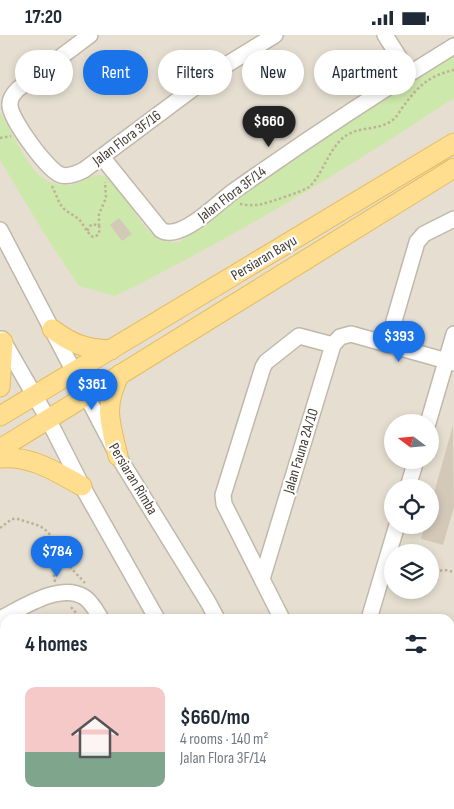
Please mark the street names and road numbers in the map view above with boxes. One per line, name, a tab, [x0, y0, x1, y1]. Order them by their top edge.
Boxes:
street label: Jalan Flora 3F/16	[88, 106, 165, 171]
street label: Jalan Flora 3F/14	[193, 162, 270, 226]
street label: Persiaran Bayu	[228, 231, 300, 285]
street label: Jalan Fauna 2A/10	[279, 406, 323, 497]
street label: Persiaran Rimba	[104, 440, 162, 519]

